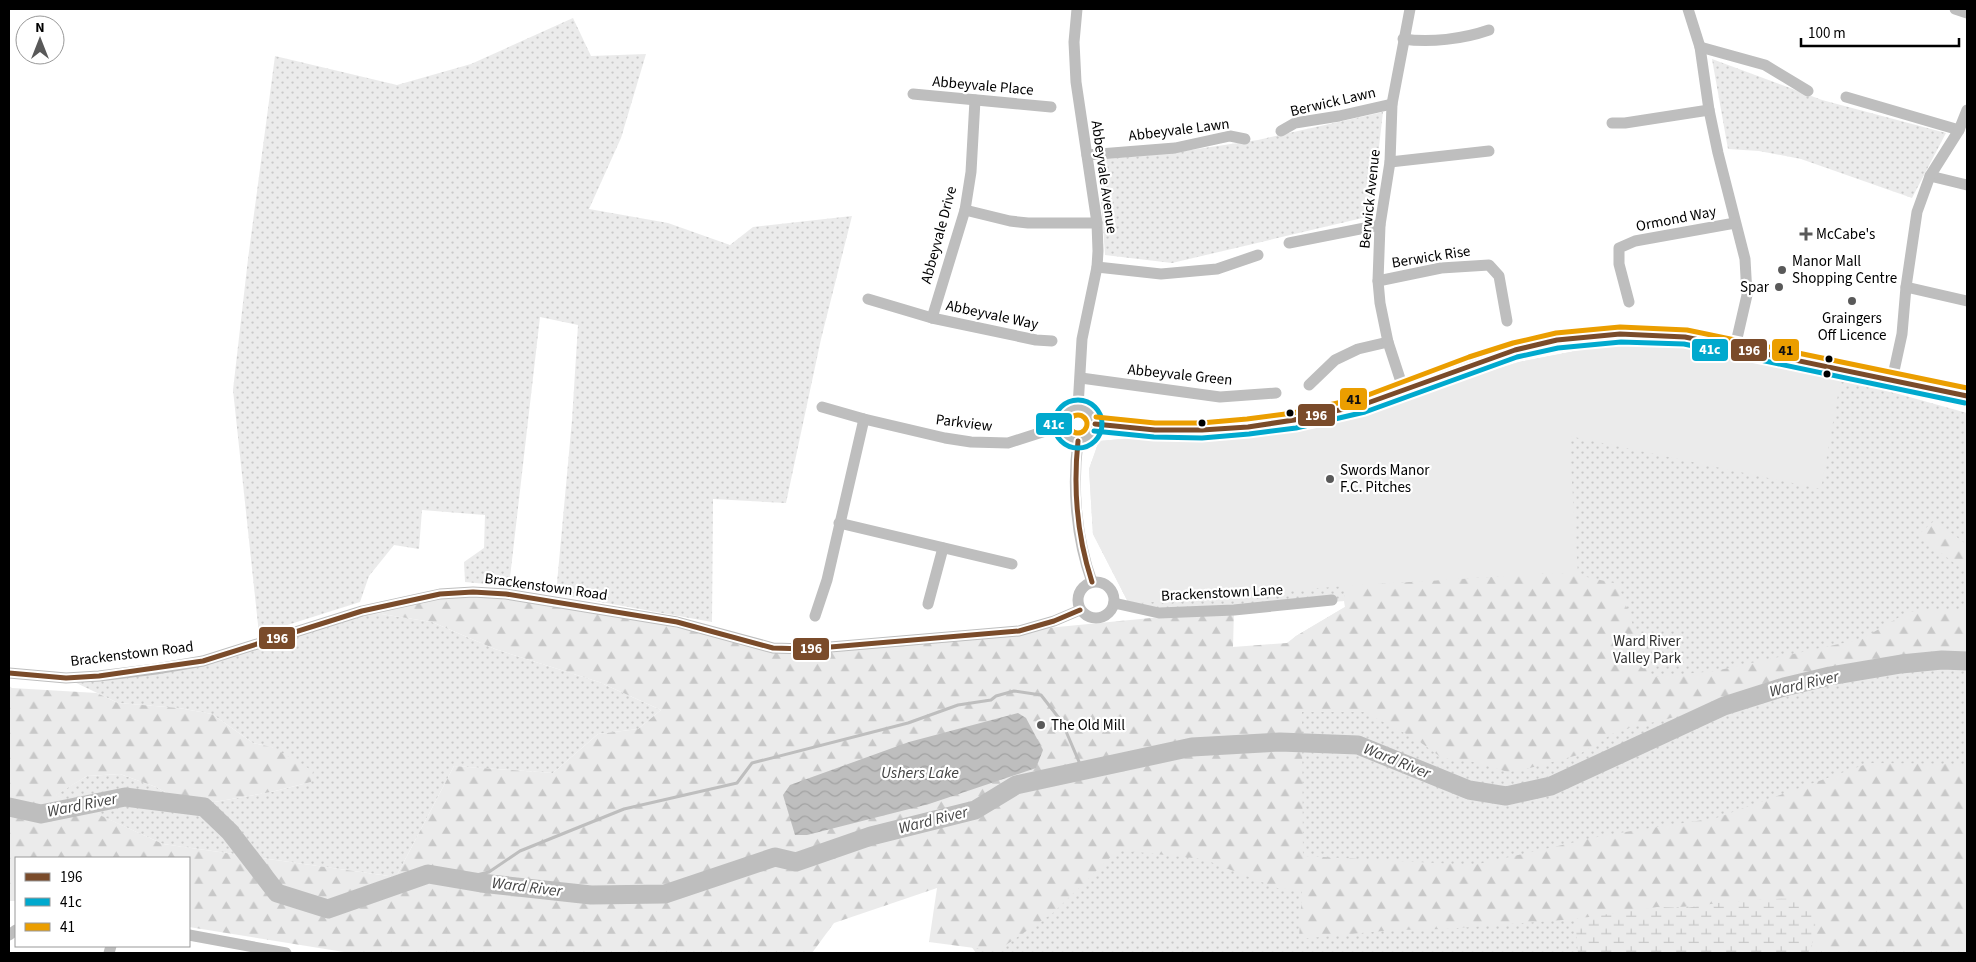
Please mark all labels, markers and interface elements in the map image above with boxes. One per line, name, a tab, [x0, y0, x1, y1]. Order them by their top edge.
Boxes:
north arrow	[15, 15, 65, 65]
scale bar	[1801, 15, 1958, 47]
text: N	[35, 18, 45, 38]
text: 100 m	[1808, 23, 1846, 44]
street label: Abbeyvale Place	[931, 71, 1035, 101]
street label: Berwick Lawn	[1288, 82, 1378, 122]
street label: Abbeyvale Lawn	[1127, 113, 1231, 147]
street label: Abbeyvale Avenue	[1086, 119, 1122, 235]
street label: Berwick Avenue	[1354, 148, 1386, 250]
street label: Abbeyvale Drive	[916, 184, 962, 286]
street label: Ormond Way	[1634, 201, 1718, 237]
place label: McCabe's	[1816, 224, 1875, 245]
marker: McCabe's	[1800, 228, 1812, 240]
street label: Berwick Rise	[1390, 240, 1472, 274]
place label: Manor Mall Shopping Centre	[1792, 251, 1897, 289]
marker: Manor Mall Shopping Centre	[1776, 264, 1788, 276]
place label: Spar	[1740, 277, 1770, 298]
marker: Spar	[1773, 281, 1785, 293]
street label: Abbeyvale Way	[944, 295, 1040, 335]
marker: Graingers Off Licence	[1846, 295, 1858, 307]
place label: Graingers Off Licence	[1818, 308, 1886, 346]
line badge: 41c	[1691, 338, 1729, 362]
line badge: 196	[1730, 338, 1768, 362]
line badge: 41	[1771, 338, 1800, 362]
text: 41c	[1699, 340, 1721, 360]
text: 196	[1738, 341, 1760, 361]
text: 41	[1779, 341, 1793, 361]
unlabelled marker	[1824, 354, 1834, 364]
street label: Abbeyvale Green	[1127, 359, 1233, 391]
unlabelled marker	[1822, 369, 1832, 379]
line badge: 41	[1339, 387, 1368, 411]
text: 41	[1347, 390, 1361, 410]
line badge: 196	[1297, 403, 1336, 427]
text: 196	[1305, 406, 1327, 426]
unlabelled marker	[1285, 408, 1295, 418]
street label: Parkview	[934, 409, 994, 437]
line badge: 41c	[1035, 412, 1073, 436]
text: 41c	[1043, 415, 1065, 435]
unlabelled marker	[1197, 418, 1207, 428]
place label: Swords Manor F.C. Pitches	[1340, 460, 1430, 498]
marker: Swords Manor F.C. Pitches	[1324, 473, 1336, 485]
street label: Brackenstown Road	[483, 568, 609, 606]
street label: Brackenstown Lane	[1160, 579, 1284, 607]
line badge: 196	[258, 626, 296, 650]
text: 196	[266, 629, 288, 649]
park label: Ward River Valley Park	[1613, 631, 1682, 669]
street label: Brackenstown Road	[69, 636, 195, 672]
line badge: 196	[792, 637, 830, 661]
text: 196	[800, 639, 822, 659]
water label: Ward River	[1767, 665, 1842, 703]
place label: The Old Mill	[1051, 715, 1125, 736]
marker: The Old Mill	[1035, 719, 1047, 731]
water label: Ward River	[1360, 738, 1435, 785]
water label: Ushers Lake	[881, 762, 959, 784]
water label: Ward River	[45, 787, 120, 823]
water label: Ward River	[896, 800, 971, 839]
legend	[15, 857, 190, 947]
text: 196	[60, 867, 82, 888]
water label: Ward River	[491, 872, 565, 902]
text: 41c	[60, 892, 82, 913]
text: 41	[60, 917, 75, 938]

